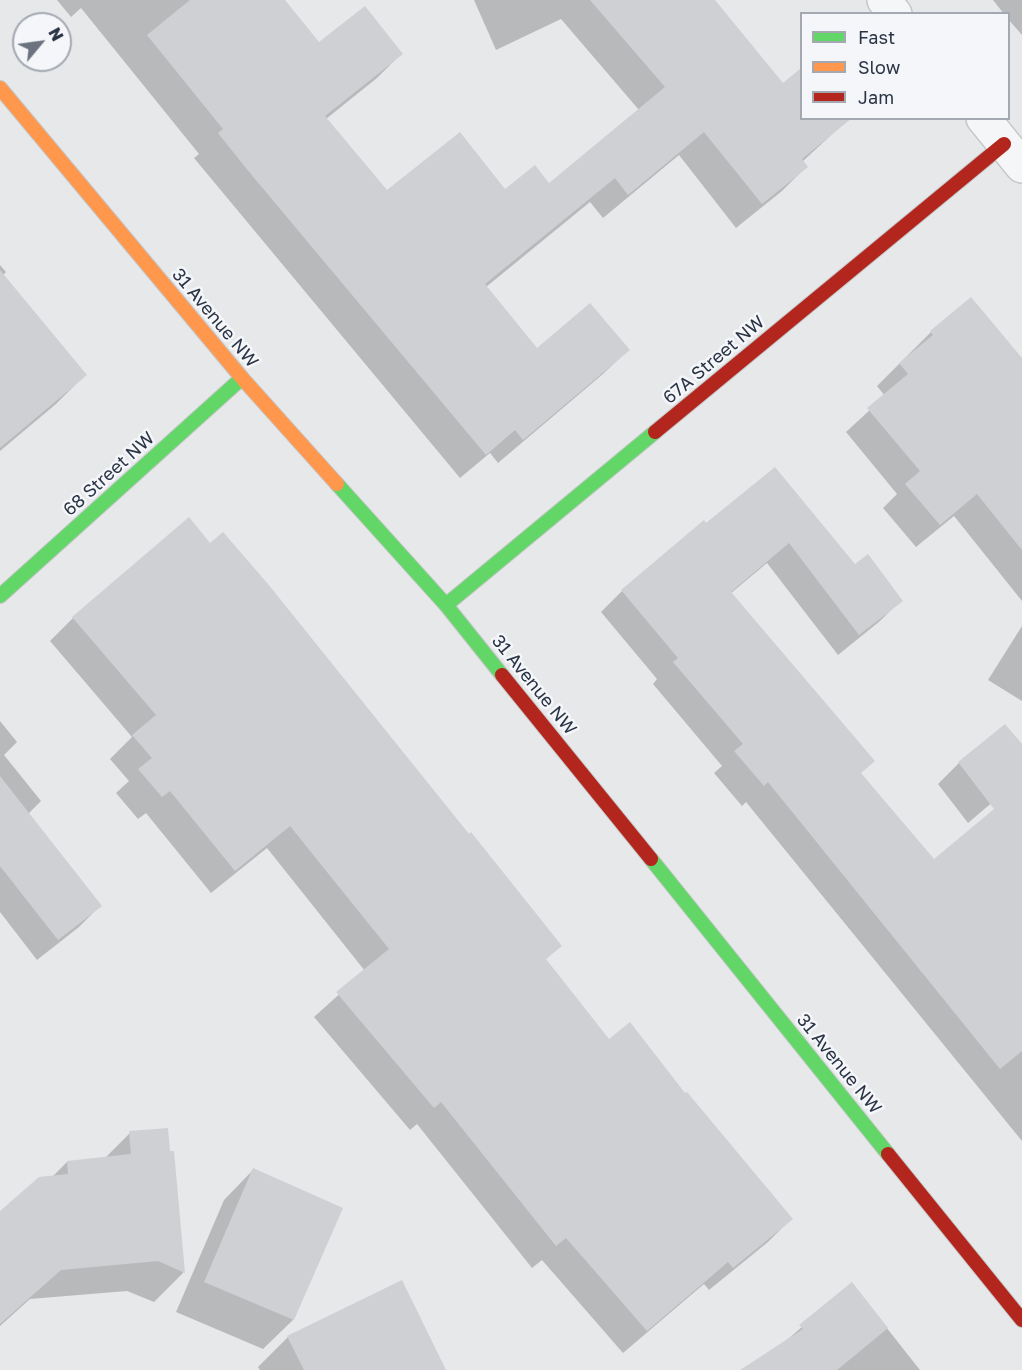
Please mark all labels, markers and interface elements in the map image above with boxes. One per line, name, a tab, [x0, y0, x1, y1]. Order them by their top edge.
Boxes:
north arrow	[12, 12, 72, 72]
legend	[800, 12, 1010, 120]
text: N	[44, 24, 68, 44]
text: Fast	[858, 26, 895, 48]
text: Slow	[858, 56, 900, 78]
text: Jam	[858, 86, 894, 108]
street label: 31 Avenue NW	[167, 264, 263, 372]
street label: 67A Street NW	[659, 311, 769, 409]
street label: 68 Street NW	[59, 427, 159, 521]
street label: 31 Avenue NW	[487, 631, 581, 739]
street label: 31 Avenue NW	[792, 1010, 886, 1118]

